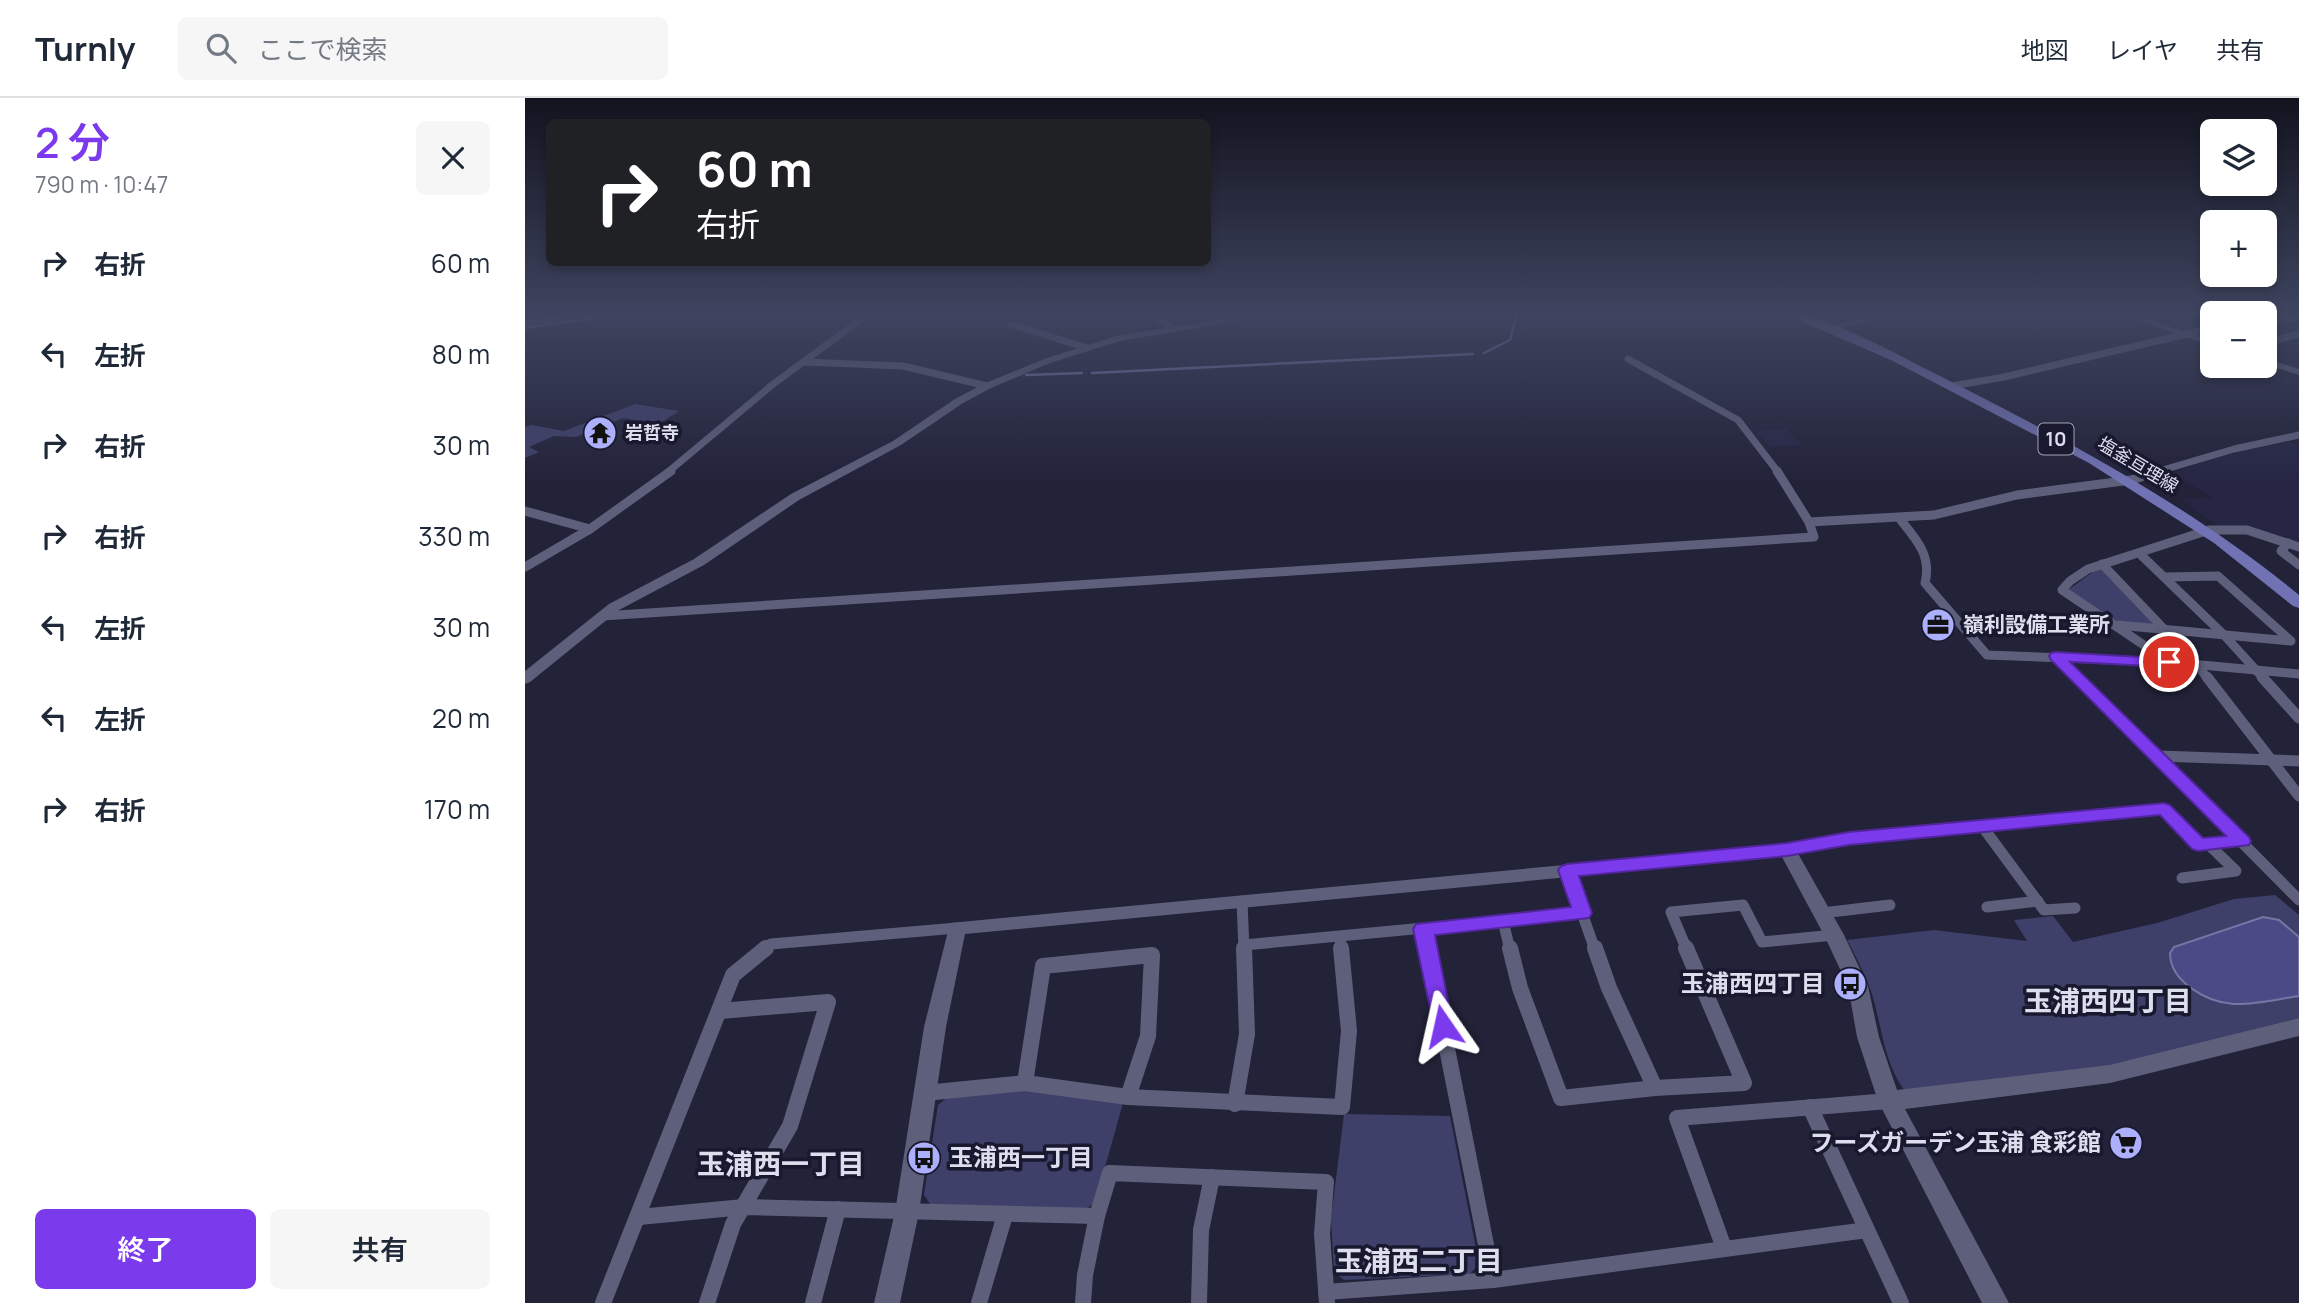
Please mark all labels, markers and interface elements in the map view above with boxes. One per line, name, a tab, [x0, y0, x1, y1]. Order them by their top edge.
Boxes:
search box	[178, 17, 668, 80]
text: Turnly	[35, 26, 136, 71]
icon: search	[202, 29, 240, 67]
text: ここで検索	[258, 31, 388, 67]
text: 地図	[2021, 33, 2069, 66]
text: レイヤ	[2107, 33, 2178, 66]
text: 共有	[2216, 33, 2264, 66]
text: 2 分	[35, 113, 110, 171]
map controls	[2200, 119, 2277, 378]
button: layers	[2200, 119, 2277, 196]
button: close	[416, 121, 490, 195]
text: 60 m	[696, 135, 813, 202]
icon: right	[581, 147, 672, 238]
text: 790 m · 10:47	[35, 168, 168, 200]
text: 右折	[696, 202, 760, 246]
button: +	[2200, 210, 2277, 287]
icon: right	[35, 244, 73, 282]
text: 60 m	[431, 245, 490, 281]
text: 右折	[94, 246, 146, 282]
button: −	[2200, 301, 2277, 378]
icon: left	[35, 335, 73, 373]
text: 80 m	[432, 336, 490, 372]
text: 左折	[94, 337, 146, 373]
temple icon: 岩哲寺	[581, 414, 619, 452]
place label: 岩哲寺	[625, 420, 679, 444]
road number: 10	[2039, 424, 2073, 454]
icon: right	[35, 426, 73, 464]
text: 30 m	[433, 427, 490, 463]
text: 右折	[94, 428, 146, 464]
street label: 塩釜亘理線	[2094, 431, 2183, 498]
icon: right	[35, 517, 73, 555]
text: 330 m	[418, 518, 490, 554]
text: 右折	[94, 519, 146, 555]
office icon: 嶺利設備工業所	[1919, 606, 1957, 644]
icon: left	[35, 608, 73, 646]
text: 30 m	[433, 609, 490, 645]
text: 左折	[94, 610, 146, 646]
place label: 嶺利設備工業所	[1963, 610, 2110, 638]
pin	[2139, 632, 2199, 692]
icon: arrive	[2150, 643, 2188, 681]
icon: left	[35, 699, 73, 737]
text: 20 m	[432, 700, 490, 736]
text: 左折	[94, 701, 146, 737]
icon: right	[35, 790, 73, 828]
text: 170 m	[424, 791, 490, 827]
text: 右折	[94, 792, 146, 828]
bus stop icon: 玉浦西四丁目	[1831, 965, 1869, 1003]
place label: 玉浦西四丁目	[1681, 966, 1825, 999]
district label: 玉浦西四丁目	[2024, 981, 2192, 1019]
position arrow	[1406, 989, 1480, 1063]
supermarket icon: フーズガーデン玉浦 食彩館	[2107, 1124, 2145, 1162]
place label: フーズガーデン玉浦 食彩館	[1809, 1125, 2101, 1158]
bus stop icon: 玉浦西一丁目	[905, 1139, 943, 1177]
place label: 玉浦西一丁目	[949, 1140, 1093, 1173]
district label: 玉浦西一丁目	[697, 1144, 865, 1182]
button: 終了	[35, 1209, 256, 1289]
button: 共有	[270, 1209, 490, 1289]
district label: 玉浦西二丁目	[1335, 1241, 1503, 1279]

